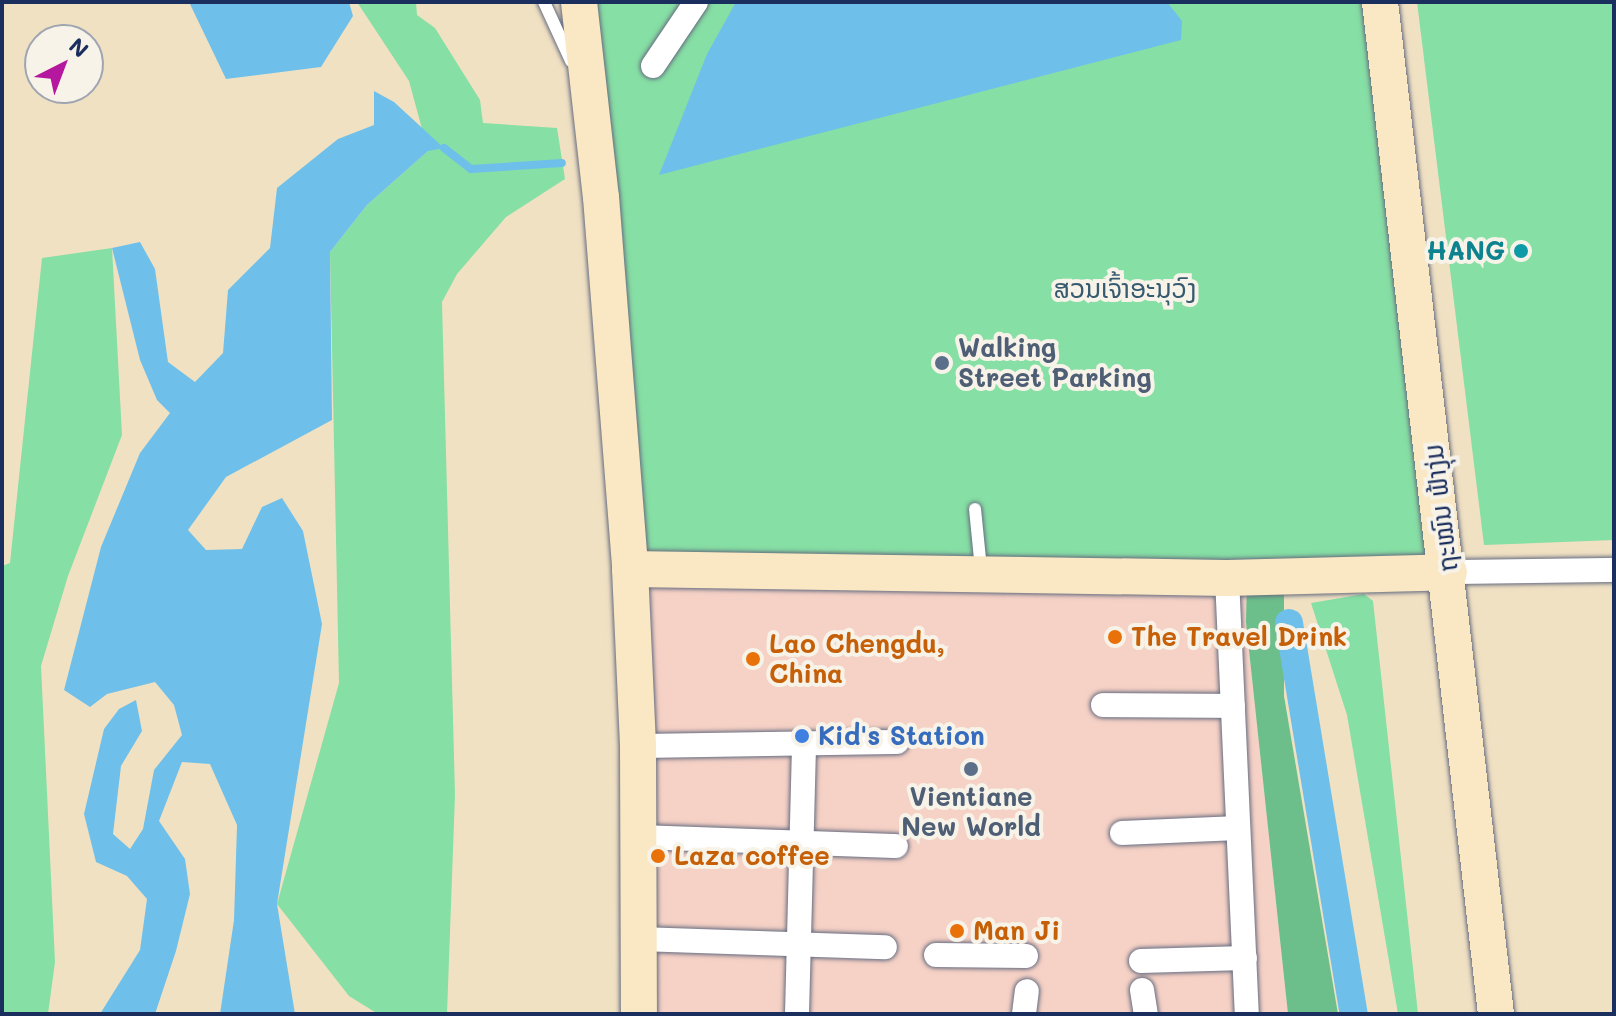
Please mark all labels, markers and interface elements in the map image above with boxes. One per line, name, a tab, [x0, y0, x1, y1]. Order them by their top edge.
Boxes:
north arrow	[24, 24, 104, 104]
text: N	[63, 31, 95, 64]
place label: HANG	[1426, 235, 1505, 267]
marker: HANG	[1512, 242, 1530, 260]
park label: ສວນເຈົ້າອະນຸວົງ	[1053, 273, 1197, 305]
place label: Walking Street Parking	[958, 332, 1152, 394]
marker: Walking Street Parking	[933, 354, 951, 372]
street label: ຖະໝົນ ຟ້າງຸ່ມ	[1418, 442, 1464, 574]
place label: The Travel Drink	[1131, 621, 1347, 653]
place label: Lao Chengdu, China	[769, 628, 945, 690]
marker: The Travel Drink	[1106, 628, 1124, 646]
marker: Lao Chengdu, China	[744, 650, 762, 668]
place label: Kid's Station	[818, 720, 985, 752]
marker: Kid's Station	[793, 727, 811, 745]
marker: Vientiane New World	[962, 760, 980, 778]
place label: Vientiane New World	[901, 781, 1041, 842]
place label: Laza coffee	[674, 840, 830, 872]
marker: Laza coffee	[649, 847, 667, 865]
place label: Man Ji	[973, 915, 1060, 947]
marker: Man Ji	[948, 922, 966, 940]

